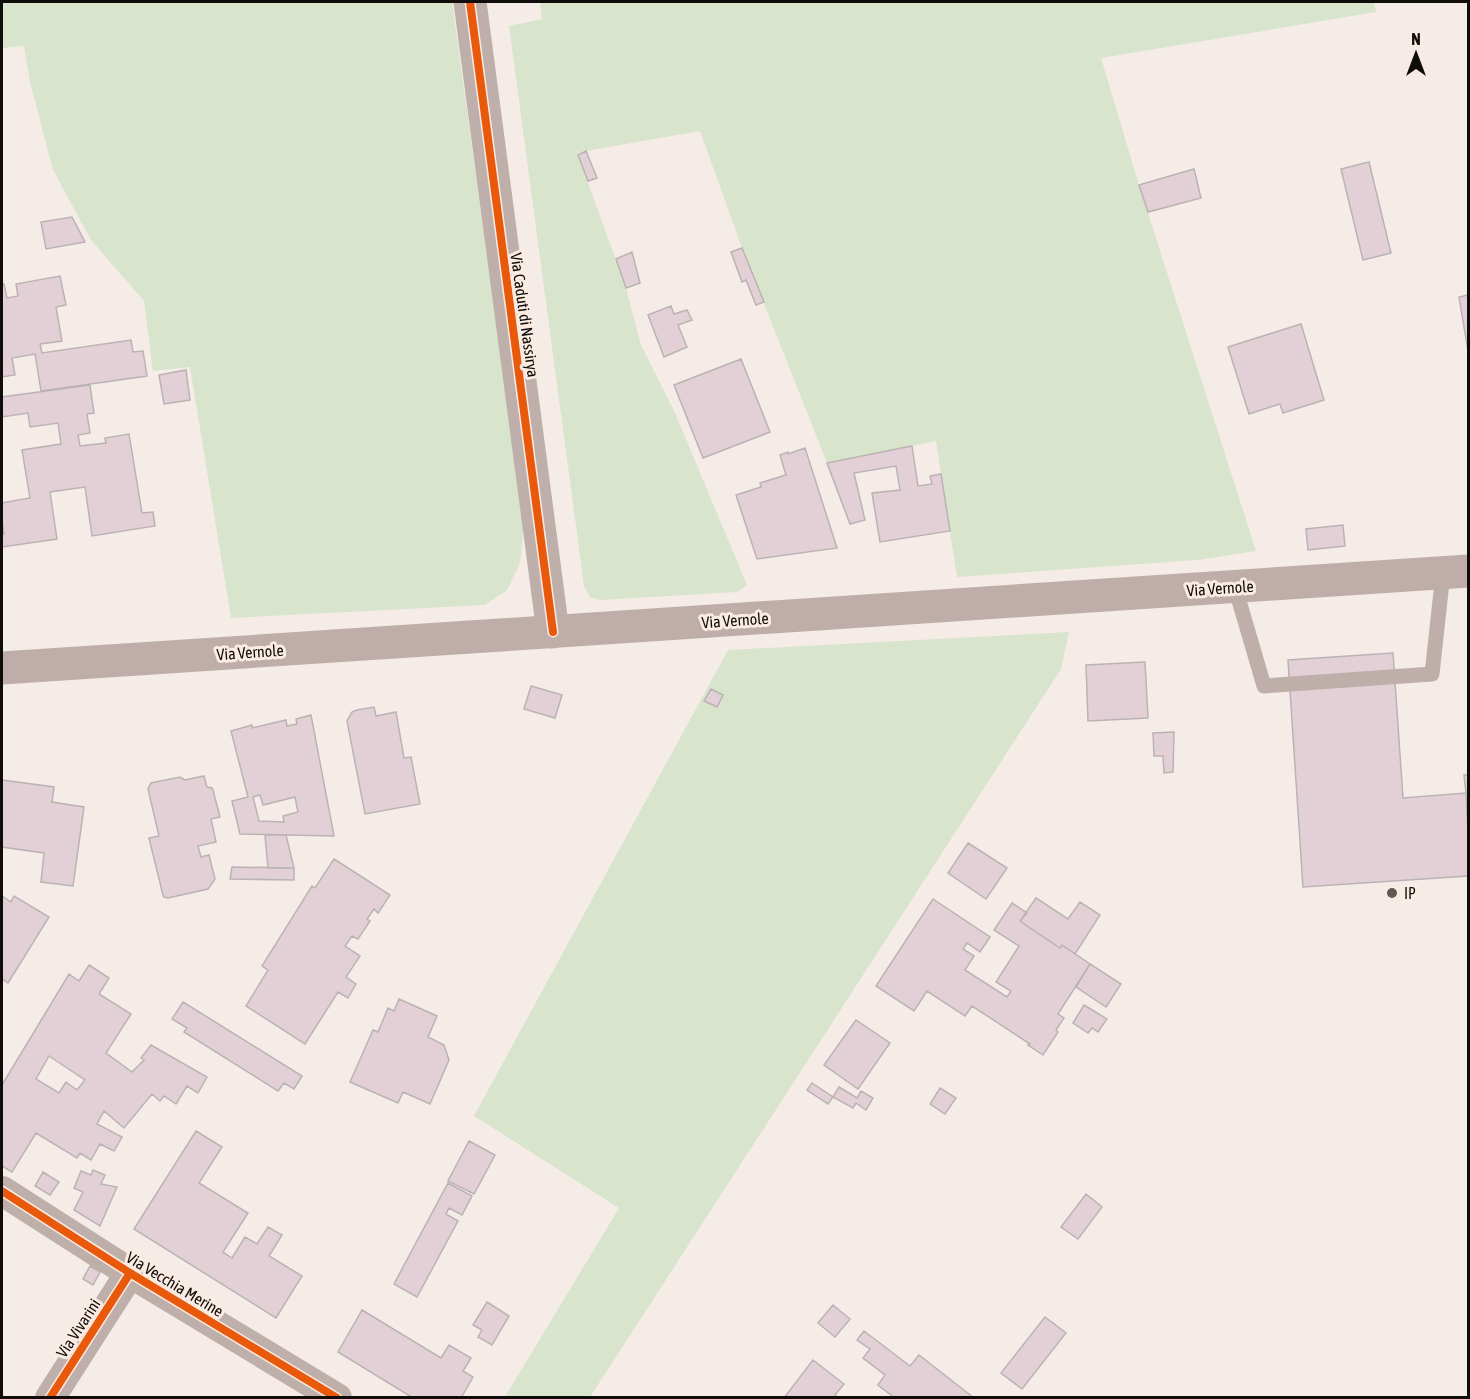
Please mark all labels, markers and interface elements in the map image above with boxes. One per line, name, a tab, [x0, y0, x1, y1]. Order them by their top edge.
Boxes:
north arrow	[1386, 24, 1446, 84]
text: N	[1411, 30, 1421, 48]
street label: Via Caduti di Nassirya	[506, 252, 543, 379]
street label: Via Vernole	[1186, 577, 1254, 599]
street label: Via Vernole	[701, 609, 769, 631]
street label: Via Vernole	[216, 641, 284, 663]
place label: IP	[1404, 884, 1416, 902]
marker: IP	[1385, 886, 1399, 900]
street label: Via Vecchia Merine	[123, 1248, 227, 1320]
street label: Via Vivarini	[52, 1295, 104, 1361]

